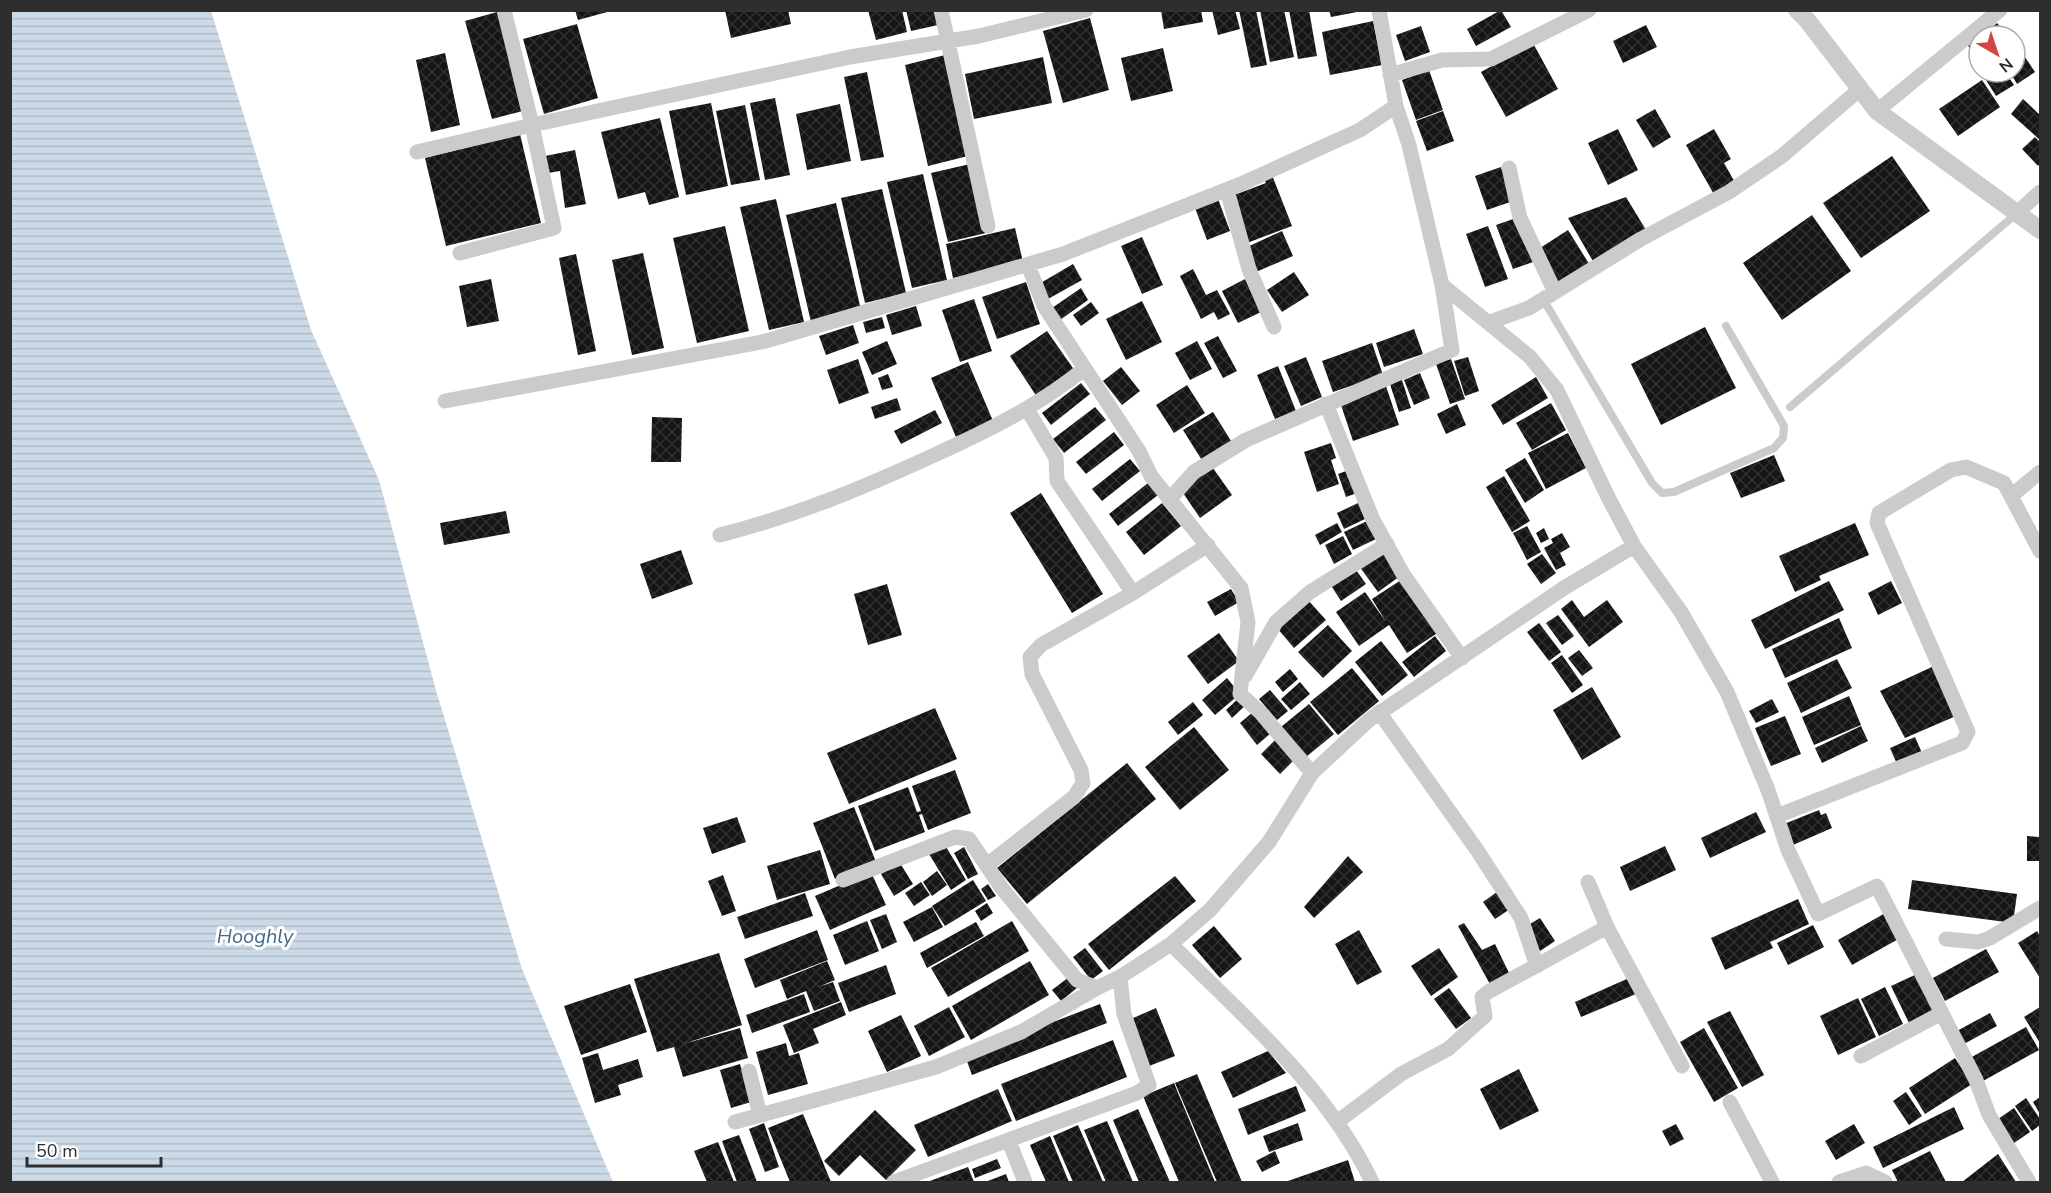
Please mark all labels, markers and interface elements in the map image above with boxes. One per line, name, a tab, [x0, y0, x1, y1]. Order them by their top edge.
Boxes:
north arrow	[1967, 24, 2027, 84]
text: N	[1994, 53, 2017, 77]
water label: Hooghly	[217, 923, 294, 950]
scale bar	[27, 1130, 160, 1168]
text: 50 m	[36, 1139, 78, 1163]

